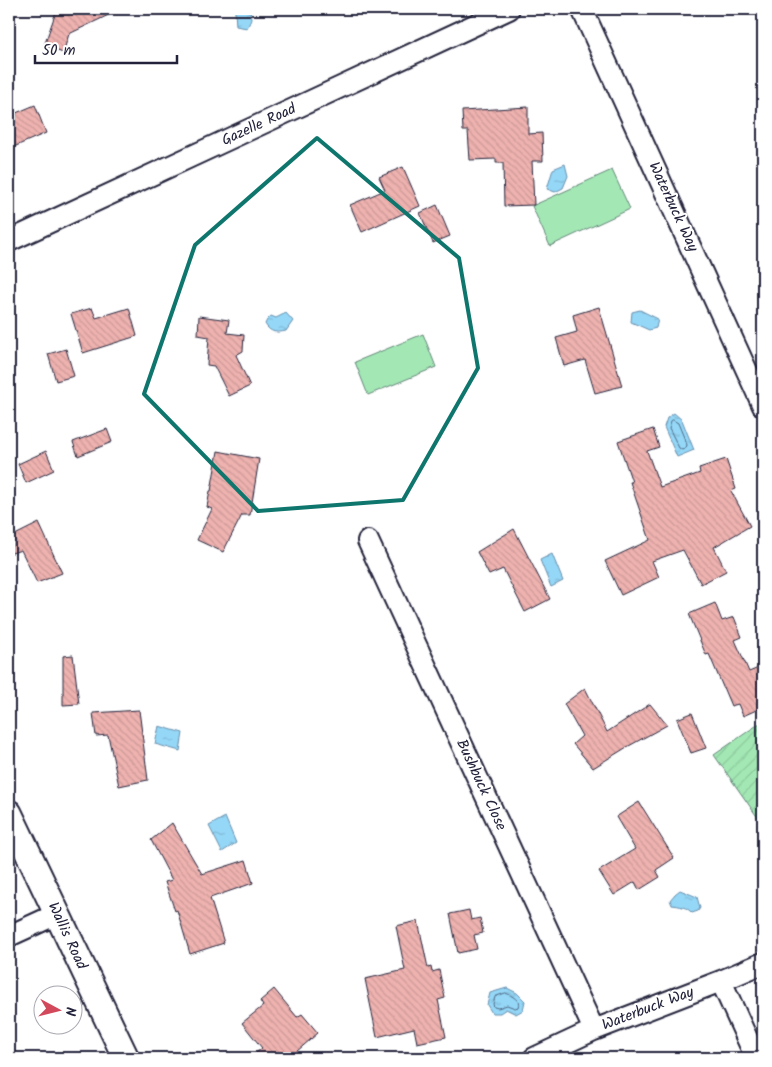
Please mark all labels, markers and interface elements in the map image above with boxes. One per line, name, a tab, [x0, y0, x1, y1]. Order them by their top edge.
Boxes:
scale bar	[35, 32, 178, 64]
text: 50 m	[42, 39, 76, 63]
street label: Gazelle Road	[218, 97, 301, 153]
street label: Waterbuck Way	[642, 158, 705, 257]
street label: Bushbuck Close	[449, 735, 513, 835]
street label: Wallis Road	[41, 898, 93, 974]
street label: Waterbuck Way	[598, 980, 698, 1038]
north arrow	[32, 984, 82, 1034]
text: N	[58, 1006, 81, 1017]

